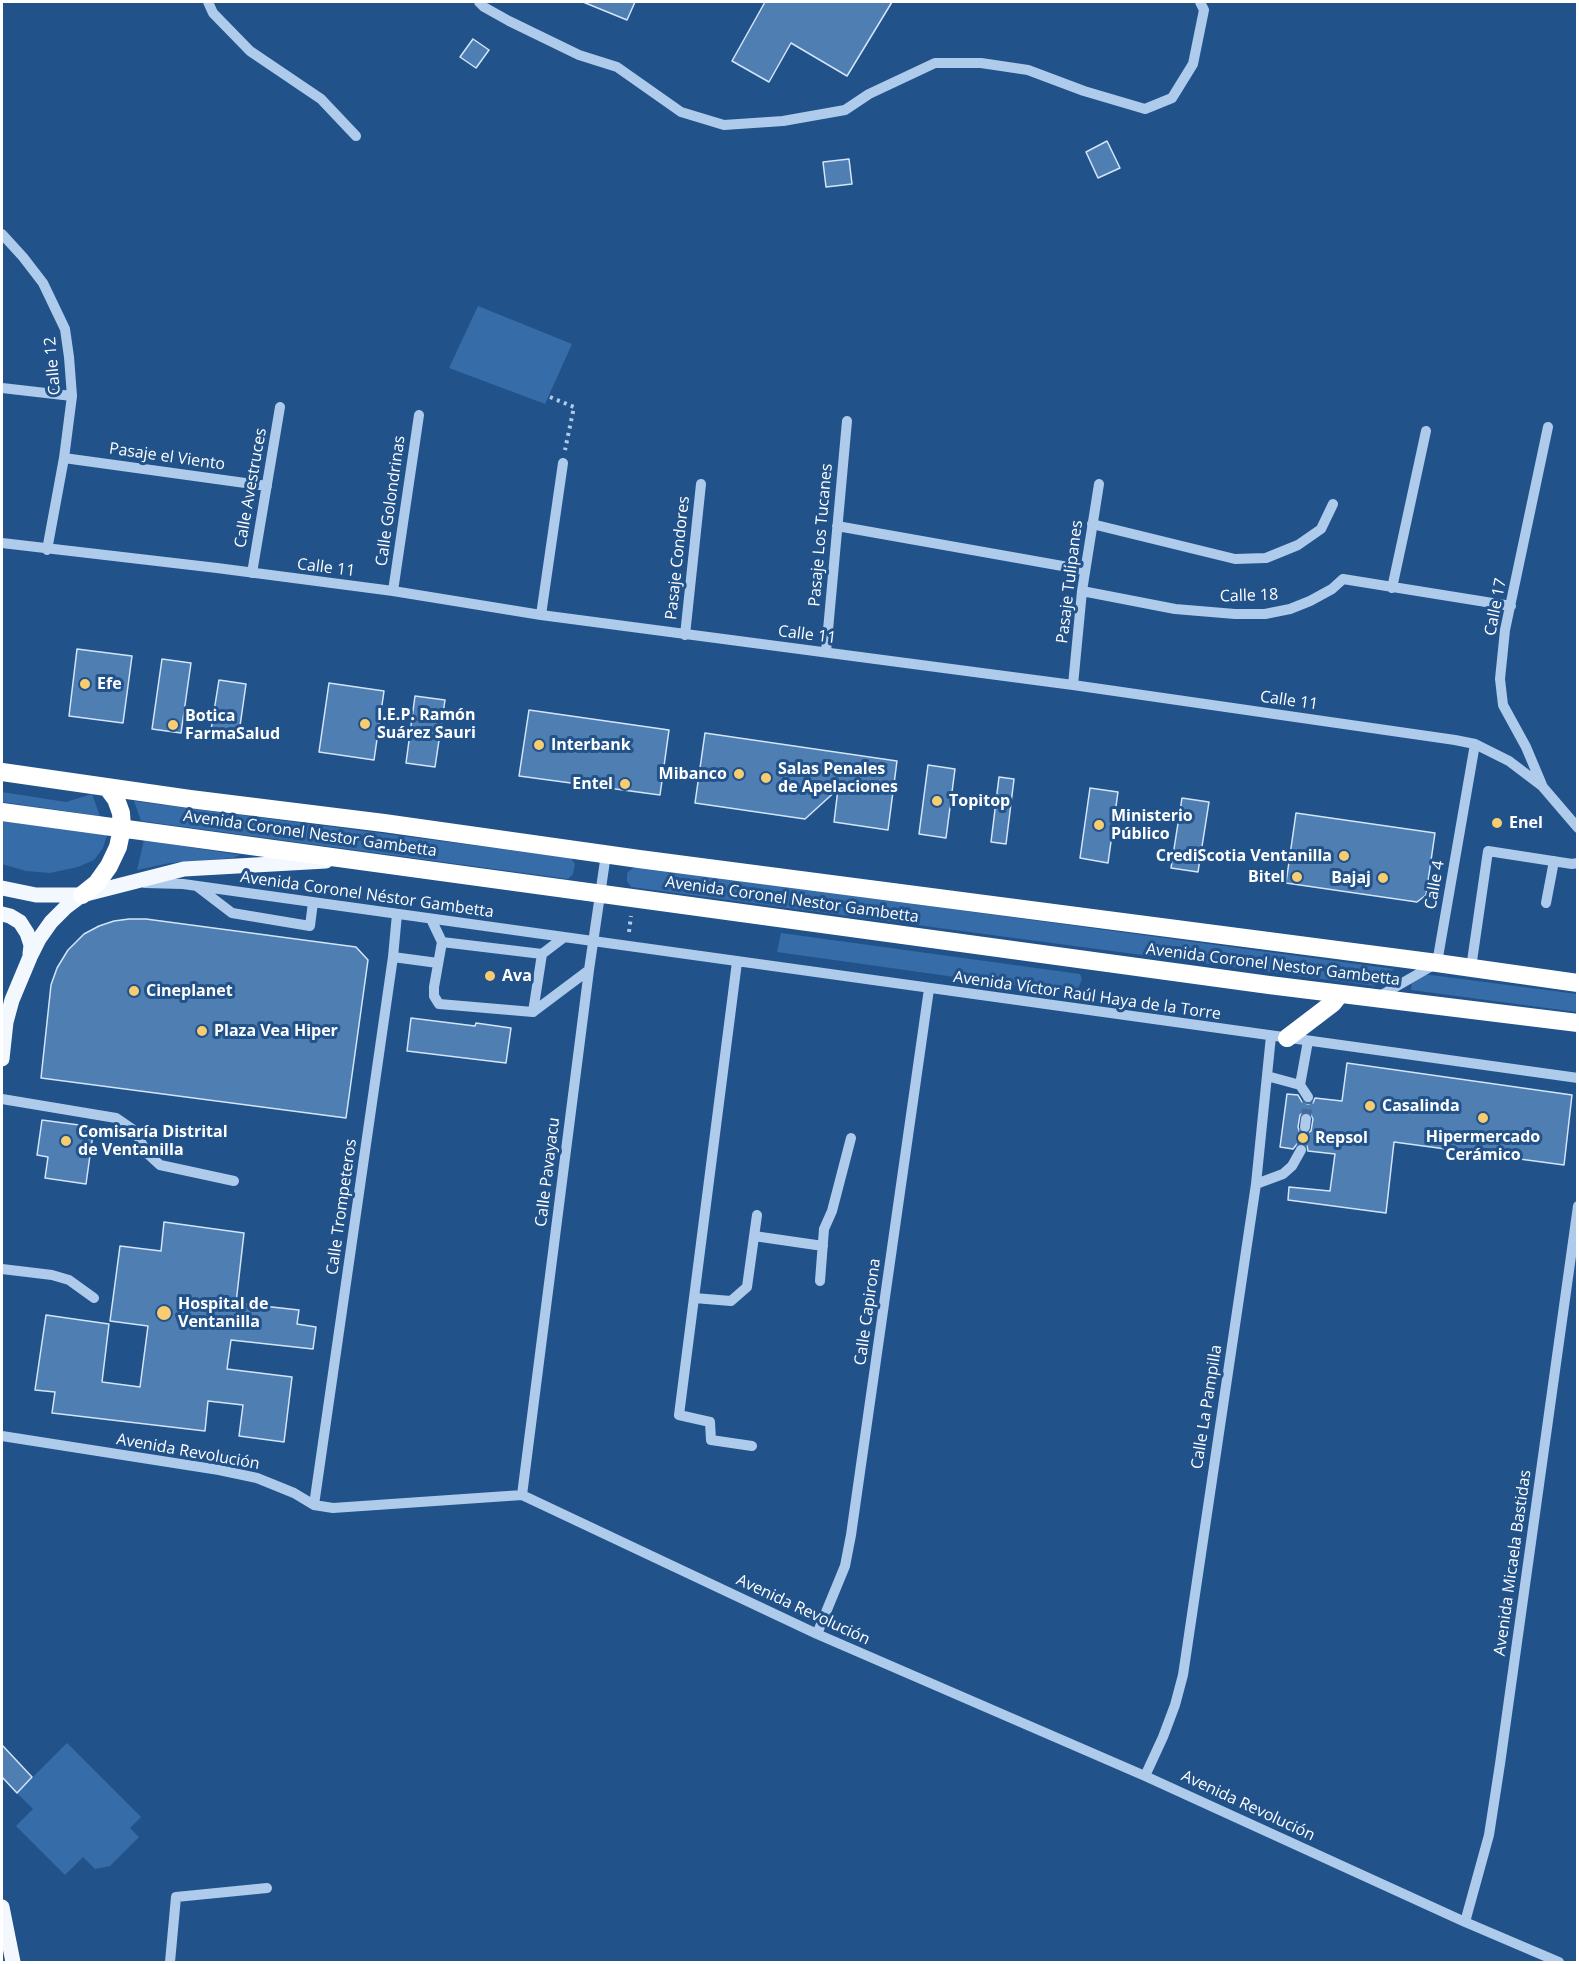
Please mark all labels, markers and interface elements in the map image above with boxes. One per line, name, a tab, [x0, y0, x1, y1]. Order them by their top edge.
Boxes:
street label: Calle 12	[41, 336, 65, 396]
street label: Calle Avestruces	[231, 427, 271, 549]
street label: Calle Golondrinas	[372, 434, 410, 568]
street label: Pasaje el Viento	[108, 439, 226, 475]
street label: Pasaje Los Tucanes	[805, 463, 837, 607]
street label: Pasaje Condores	[662, 495, 694, 621]
street label: Pasaje Tulipanes	[1053, 519, 1087, 645]
street label: Calle 11	[296, 555, 356, 581]
street label: Calle 17	[1481, 576, 1511, 638]
street label: Calle 18	[1219, 585, 1279, 607]
street label: Calle 11	[777, 622, 837, 648]
place label: Efe	[97, 674, 122, 694]
marker: Efe	[78, 677, 92, 691]
street label: Calle 11	[1259, 687, 1319, 715]
place label: I.E.P. Ramón Suárez Sauri	[377, 705, 476, 743]
place label: Botica FarmaSalud	[185, 706, 280, 744]
marker: I.E.P. Ramón Suárez Sauri	[358, 717, 372, 731]
marker: Botica FarmaSalud	[166, 718, 180, 732]
place label: Interbank	[551, 735, 631, 755]
marker: Interbank	[532, 738, 546, 752]
place label: Salas Penales de Apelaciones	[778, 759, 898, 797]
place label: Mibanco	[659, 764, 727, 784]
marker: Mibanco	[732, 767, 746, 781]
marker: Salas Penales de Apelaciones	[759, 771, 773, 785]
place label: Entel	[572, 774, 613, 794]
marker: Entel	[618, 777, 632, 791]
place label: Topitop	[949, 791, 1010, 811]
marker: Topitop	[930, 794, 944, 808]
place label: Ministerio Público	[1111, 806, 1193, 844]
street label: Avenida Coronel Nestor Gambetta	[182, 807, 438, 861]
place label: Enel	[1509, 813, 1543, 833]
marker: Enel	[1490, 816, 1504, 830]
marker: Ministerio Público	[1092, 818, 1106, 832]
place label: CrediScotia Ventanilla	[1156, 846, 1332, 866]
marker: CrediScotia Ventanilla	[1337, 849, 1351, 863]
street label: Calle 4	[1421, 859, 1449, 911]
place label: Bitel	[1248, 867, 1285, 887]
street label: Avenida Coronel Néstor Gambetta	[239, 868, 495, 922]
place label: Bajaj	[1331, 868, 1371, 888]
marker: Bitel	[1290, 870, 1304, 884]
marker: Bajaj	[1376, 871, 1390, 885]
street label: Avenida Coronel Nestor Gambetta	[664, 873, 920, 927]
street label: Avenida Coronel Nestor Gambetta	[1145, 940, 1401, 990]
place label: Ava	[502, 966, 532, 986]
street label: Avenida Víctor Raúl Haya de la Torre	[952, 968, 1222, 1024]
marker: Ava	[483, 969, 497, 983]
place label: Cineplanet	[146, 981, 233, 1001]
marker: Cineplanet	[127, 984, 141, 998]
place label: Plaza Vea Hiper	[214, 1021, 338, 1041]
marker: Plaza Vea Hiper	[195, 1024, 209, 1038]
place label: Casalinda	[1382, 1096, 1460, 1116]
marker: Casalinda	[1363, 1099, 1377, 1113]
marker: Hipermercado Cerámico	[1476, 1111, 1490, 1125]
street label: Calle Pavayacu	[532, 1116, 564, 1228]
place label: Comisaría Distrital de Ventanilla	[78, 1122, 228, 1160]
place label: Hipermercado Cerámico	[1426, 1127, 1540, 1165]
place label: Repsol	[1315, 1128, 1368, 1148]
marker: Repsol	[1296, 1131, 1310, 1145]
marker: Comisaría Distrital de Ventanilla	[59, 1134, 73, 1148]
street label: Calle Trompeteros	[323, 1138, 361, 1276]
street label: Calle Capirona	[851, 1257, 885, 1367]
place label: Hospital de Ventanilla	[178, 1294, 268, 1332]
marker: Hospital de Ventanilla	[155, 1304, 173, 1322]
street label: Calle La Pampilla	[1188, 1343, 1226, 1471]
street label: Avenida Revolución	[115, 1430, 261, 1474]
street label: Avenida Micaela Bastidas	[1490, 1469, 1536, 1657]
street label: Avenida Revolución	[733, 1571, 873, 1649]
street label: Avenida Revolución	[1178, 1767, 1318, 1845]

